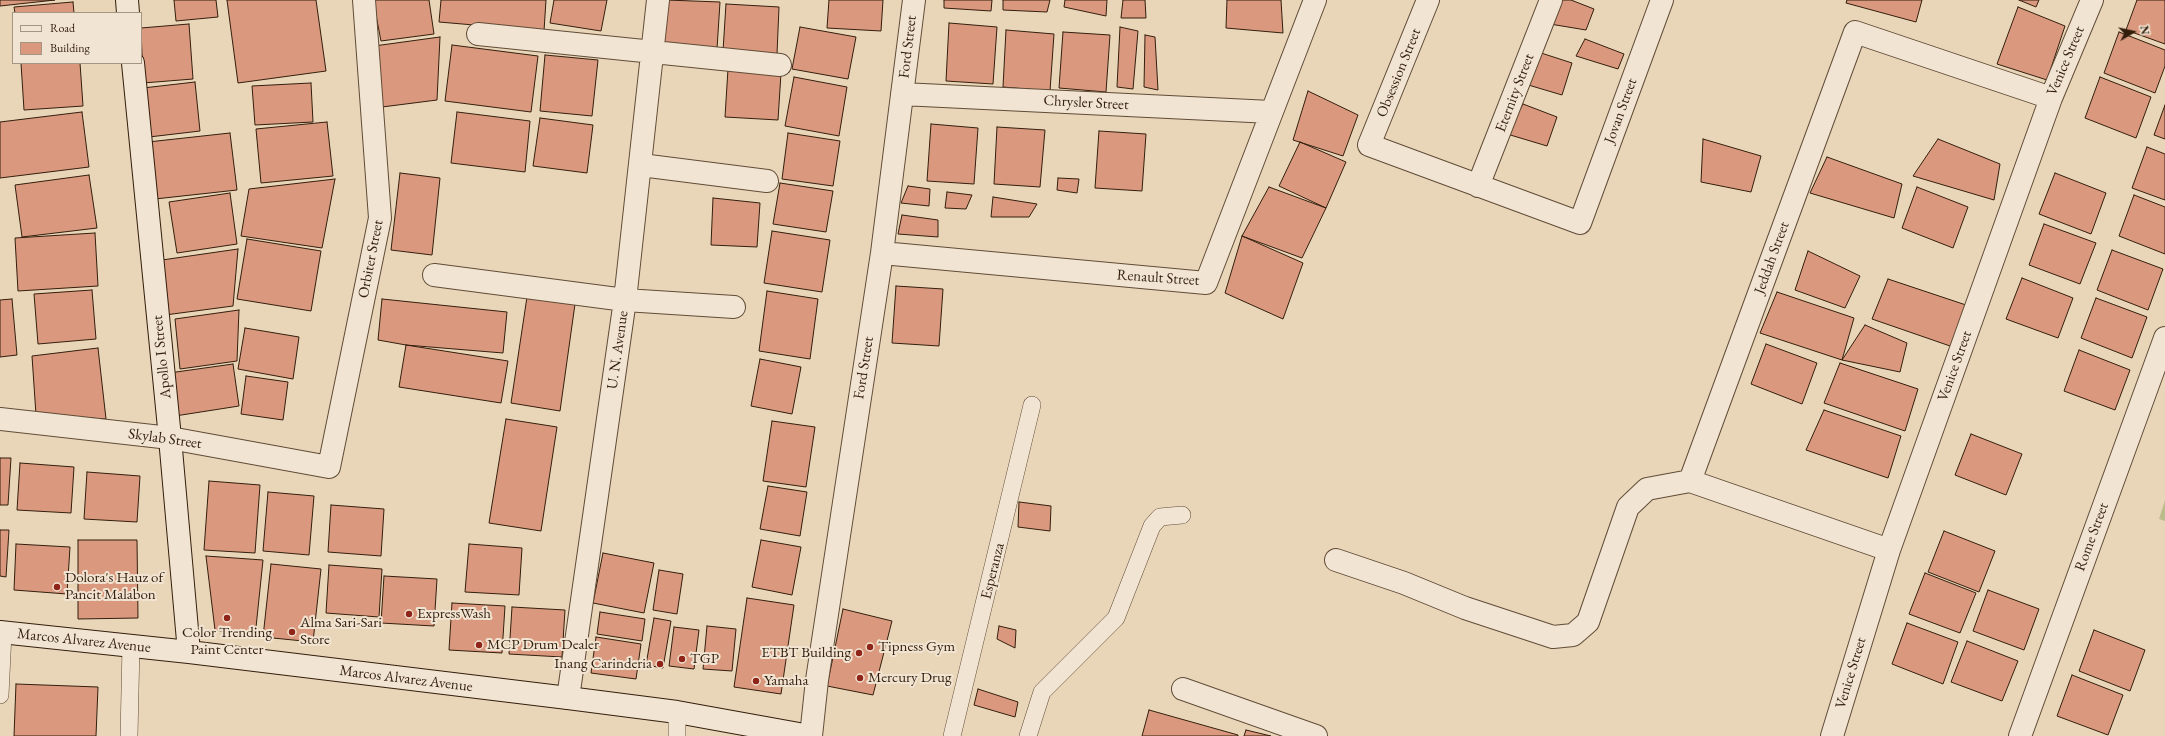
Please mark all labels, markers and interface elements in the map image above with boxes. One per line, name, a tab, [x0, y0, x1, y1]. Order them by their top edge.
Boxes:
legend	[12, 12, 142, 64]
north arrow	[2113, 12, 2153, 52]
street label: Ford Street	[895, 15, 921, 79]
text: Road	[50, 20, 75, 36]
street label: Venice Street	[2043, 24, 2089, 98]
text: N	[2137, 25, 2152, 36]
street label: Obsession Street	[1373, 26, 1425, 120]
text: Building	[50, 40, 90, 56]
street label: Eternity Street	[1492, 51, 1538, 135]
street label: Jovan Street	[1601, 76, 1641, 146]
street label: Chrysler Street	[1043, 92, 1129, 114]
street label: Orbiter Street	[355, 218, 387, 300]
street label: Jeddah Street	[1751, 219, 1793, 297]
street label: Renault Street	[1116, 266, 1200, 290]
street label: U. N. Avenue	[604, 310, 632, 390]
street label: Apollo I Street	[149, 314, 175, 400]
street label: Venice Street	[1934, 328, 1976, 404]
street label: Ford Street	[850, 335, 878, 401]
street label: Skylab Street	[127, 425, 203, 453]
street label: Rome Street	[2071, 500, 2113, 574]
street label: Esperanza	[977, 541, 1009, 601]
place label: Dolora's Hauz of Pancit Malabon	[65, 569, 163, 604]
marker: Dolora's Hauz of Pancit Malabon	[52, 582, 62, 592]
place label: ExpressWash	[417, 605, 491, 623]
marker: ExpressWash	[404, 609, 414, 619]
marker: Color Trending Paint Center	[222, 613, 232, 623]
place label: Alma Sari-Sari Store	[300, 614, 382, 649]
place label: Color Trending Paint Center	[182, 624, 272, 659]
street label: Marcos Alvarez Avenue	[16, 625, 152, 657]
marker: Alma Sari-Sari Store	[287, 627, 297, 637]
street label: Venice Street	[1832, 635, 1870, 711]
place label: MCP Drum Dealer	[487, 636, 599, 654]
place label: Tipness Gym	[878, 638, 955, 656]
marker: MCP Drum Dealer	[474, 640, 484, 650]
marker: Tipness Gym	[865, 642, 875, 652]
place label: ETBT Building	[761, 644, 851, 662]
marker: ETBT Building	[854, 648, 864, 658]
place label: TGP	[690, 650, 719, 668]
marker: TGP	[677, 654, 687, 664]
place label: Inang Carinderia	[554, 655, 652, 673]
marker: Inang Carinderia	[655, 659, 665, 669]
street label: Marcos Alvarez Avenue	[338, 662, 474, 696]
place label: Mercury Drug	[868, 669, 951, 687]
place label: Yamaha	[764, 672, 809, 690]
marker: Mercury Drug	[855, 673, 865, 683]
marker: Yamaha	[751, 676, 761, 686]

